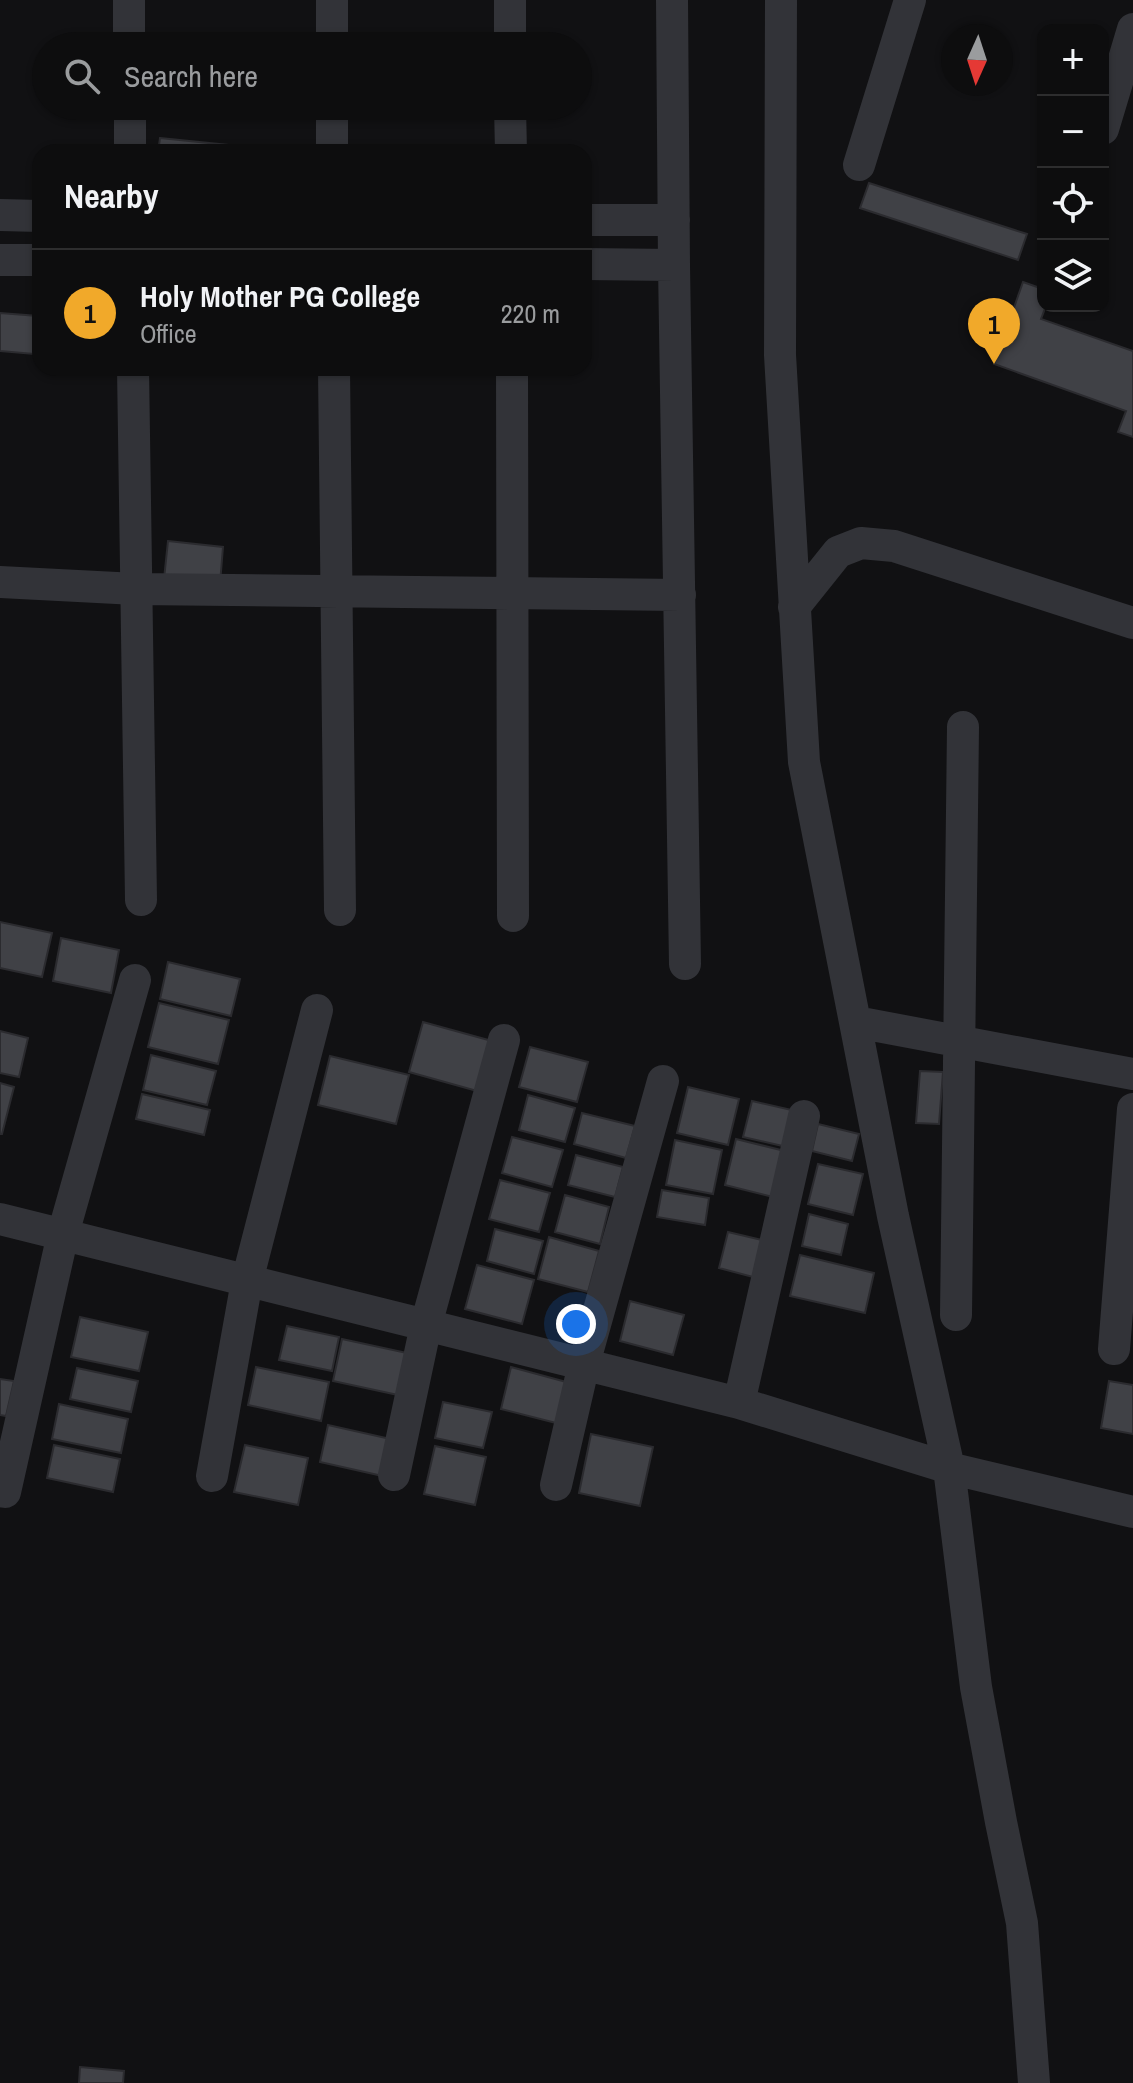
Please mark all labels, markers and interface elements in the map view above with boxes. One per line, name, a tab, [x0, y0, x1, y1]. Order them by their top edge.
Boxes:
north arrow	[941, 24, 1013, 96]
map controls	[1037, 24, 1109, 312]
button: +	[1037, 24, 1109, 96]
search box	[32, 32, 592, 120]
icon: search	[60, 54, 104, 98]
text: Search here	[124, 56, 258, 96]
button: −	[1037, 96, 1109, 168]
button: locate	[1037, 168, 1109, 240]
text: Nearby	[64, 173, 159, 219]
button: layers	[1037, 240, 1109, 312]
text: Holy Mother PG College	[140, 276, 420, 316]
text: 1	[84, 296, 96, 331]
text: 220 m	[501, 296, 560, 331]
pin: 1	[968, 298, 1020, 364]
text: Office	[140, 316, 197, 351]
your location	[556, 1304, 596, 1344]

